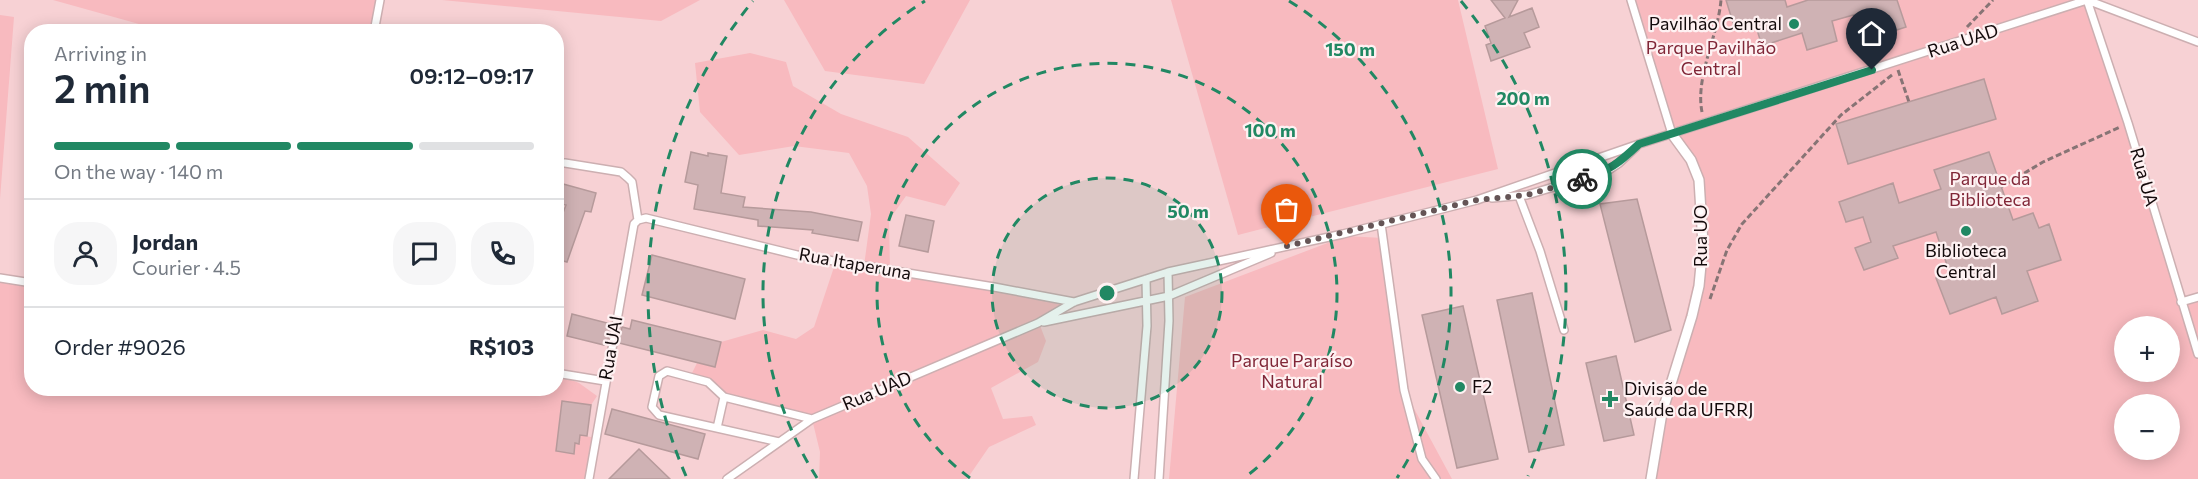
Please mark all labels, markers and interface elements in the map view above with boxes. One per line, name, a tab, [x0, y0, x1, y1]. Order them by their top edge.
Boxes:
pin	[1846, 8, 1897, 70]
place label: Pavilhão Central	[1649, 12, 1782, 34]
marker: Pavilhão Central	[1787, 17, 1801, 31]
icon: home	[1855, 17, 1888, 50]
street label: Rua UAD	[1924, 18, 2001, 62]
park label: Parque Pavilhão Central	[1646, 36, 1776, 79]
text: 150 m	[1325, 38, 1375, 60]
text: Arriving in	[54, 41, 147, 65]
text: 09:12–09:17	[410, 62, 534, 89]
text: 2 min	[54, 63, 151, 111]
text: 200 m	[1496, 87, 1550, 109]
text: 100 m	[1244, 119, 1296, 141]
street label: Rua UA	[2126, 145, 2164, 209]
courier	[1552, 149, 1612, 209]
text: On the way · 140 m	[54, 159, 223, 183]
icon: bike	[1566, 163, 1599, 196]
park label: Parque da Biblioteca	[1949, 167, 2031, 210]
pin	[1261, 184, 1312, 246]
icon: bag	[1270, 193, 1303, 226]
text: 50 m	[1167, 200, 1209, 222]
street label: Rua UO	[1689, 205, 1711, 267]
button: person	[54, 222, 117, 285]
button: chat	[393, 222, 456, 285]
button: phone	[471, 222, 534, 285]
marker: Biblioteca Central	[1959, 224, 1973, 238]
text: Jordan	[132, 228, 198, 255]
place label: Biblioteca Central	[1925, 239, 2007, 282]
street label: Rua Itaperuna	[797, 242, 913, 284]
text: Courier · 4.5	[132, 255, 241, 279]
centre of rings	[1097, 283, 1117, 303]
street label: Rua UAI	[594, 314, 626, 382]
map controls	[2114, 316, 2180, 460]
button: +	[2114, 316, 2180, 382]
text: Order #9026	[54, 333, 186, 360]
text: R$103	[469, 333, 534, 360]
park label: Parque Paraíso Natural	[1231, 349, 1353, 392]
street label: Rua UAD	[839, 366, 915, 415]
place label: F2	[1472, 375, 1492, 397]
place label: Divisão de Saúde da UFRRJ	[1624, 377, 1753, 420]
marker: F2	[1453, 380, 1467, 394]
marker: Divisão de Saúde da UFRRJ	[1601, 390, 1619, 408]
button: −	[2114, 394, 2180, 460]

